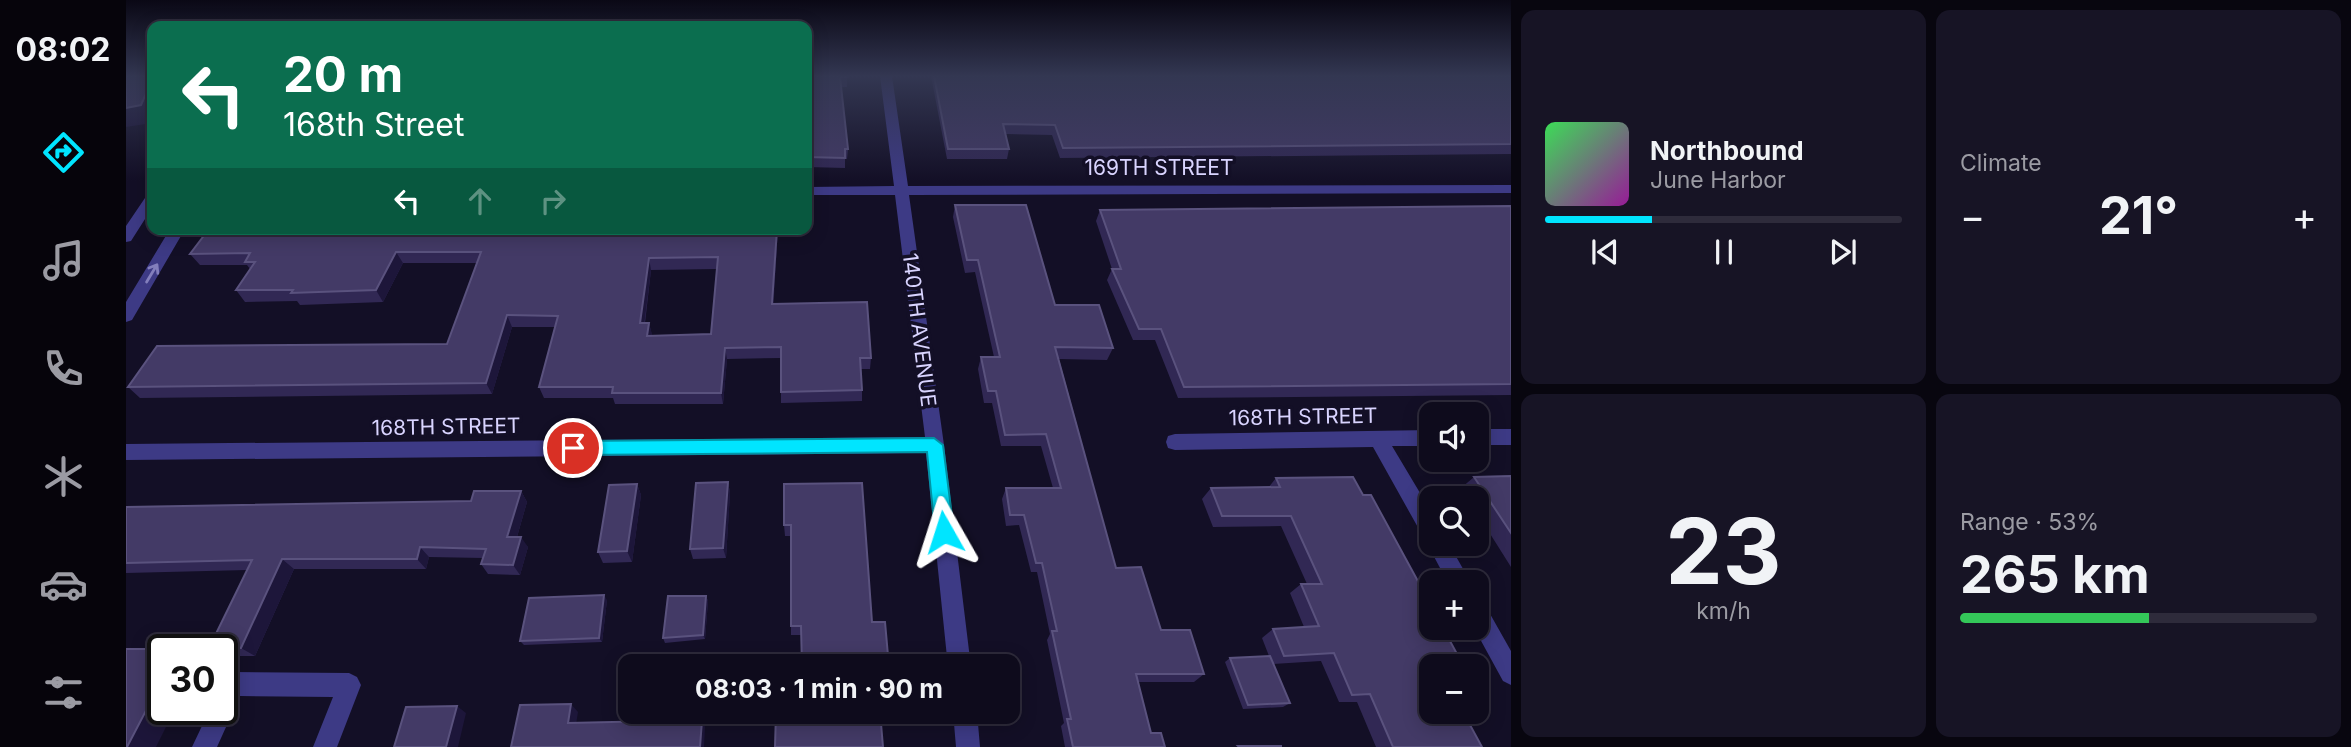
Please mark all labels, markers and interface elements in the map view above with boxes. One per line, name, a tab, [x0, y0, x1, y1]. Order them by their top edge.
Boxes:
text: 08:02	[16, 30, 110, 69]
text: 20 m	[283, 45, 403, 104]
icon: left	[168, 49, 259, 140]
text: 168th Street	[283, 105, 464, 144]
icon: directions	[39, 128, 88, 177]
text: Northbound	[1650, 135, 1804, 166]
text: Climate	[1960, 149, 2042, 177]
street label: 169TH STREET	[1085, 155, 1234, 180]
text: June Harbor	[1650, 166, 1786, 194]
icon: left	[388, 182, 426, 220]
icon: ahead	[461, 182, 499, 220]
icon: right	[534, 182, 572, 220]
text: 21°	[2099, 184, 2178, 247]
text: −	[1960, 193, 1985, 239]
text: +	[2292, 193, 2317, 239]
icon: previous	[1586, 233, 1624, 271]
icon: pause	[1705, 233, 1743, 271]
icon: next	[1824, 233, 1862, 271]
icon: music	[39, 236, 88, 285]
street label: 140TH AVENUE	[898, 252, 941, 408]
one-way arrow	[145, 263, 159, 283]
icon: phone	[39, 344, 88, 393]
map controls	[1419, 402, 1489, 724]
button: sound	[1419, 402, 1489, 472]
street label: 168TH STREET	[1228, 403, 1378, 430]
street label: 168TH STREET	[371, 413, 521, 440]
pin	[543, 418, 603, 478]
icon: arrive	[554, 429, 592, 467]
icon: climate	[39, 452, 88, 501]
button: search	[1419, 486, 1489, 556]
position arrow	[907, 495, 981, 569]
text: 23	[1665, 496, 1782, 606]
text: Range · 53%	[1960, 508, 2099, 536]
text: 265 km	[1960, 543, 2150, 606]
icon: car	[39, 560, 88, 609]
button: +	[1419, 570, 1489, 640]
text: km/h	[1696, 597, 1751, 625]
speed limit sign: 30	[147, 634, 238, 725]
button: −	[1419, 654, 1489, 724]
icon: filters	[39, 668, 88, 717]
text: 08:03 · 1 min · 90 m	[695, 673, 943, 704]

